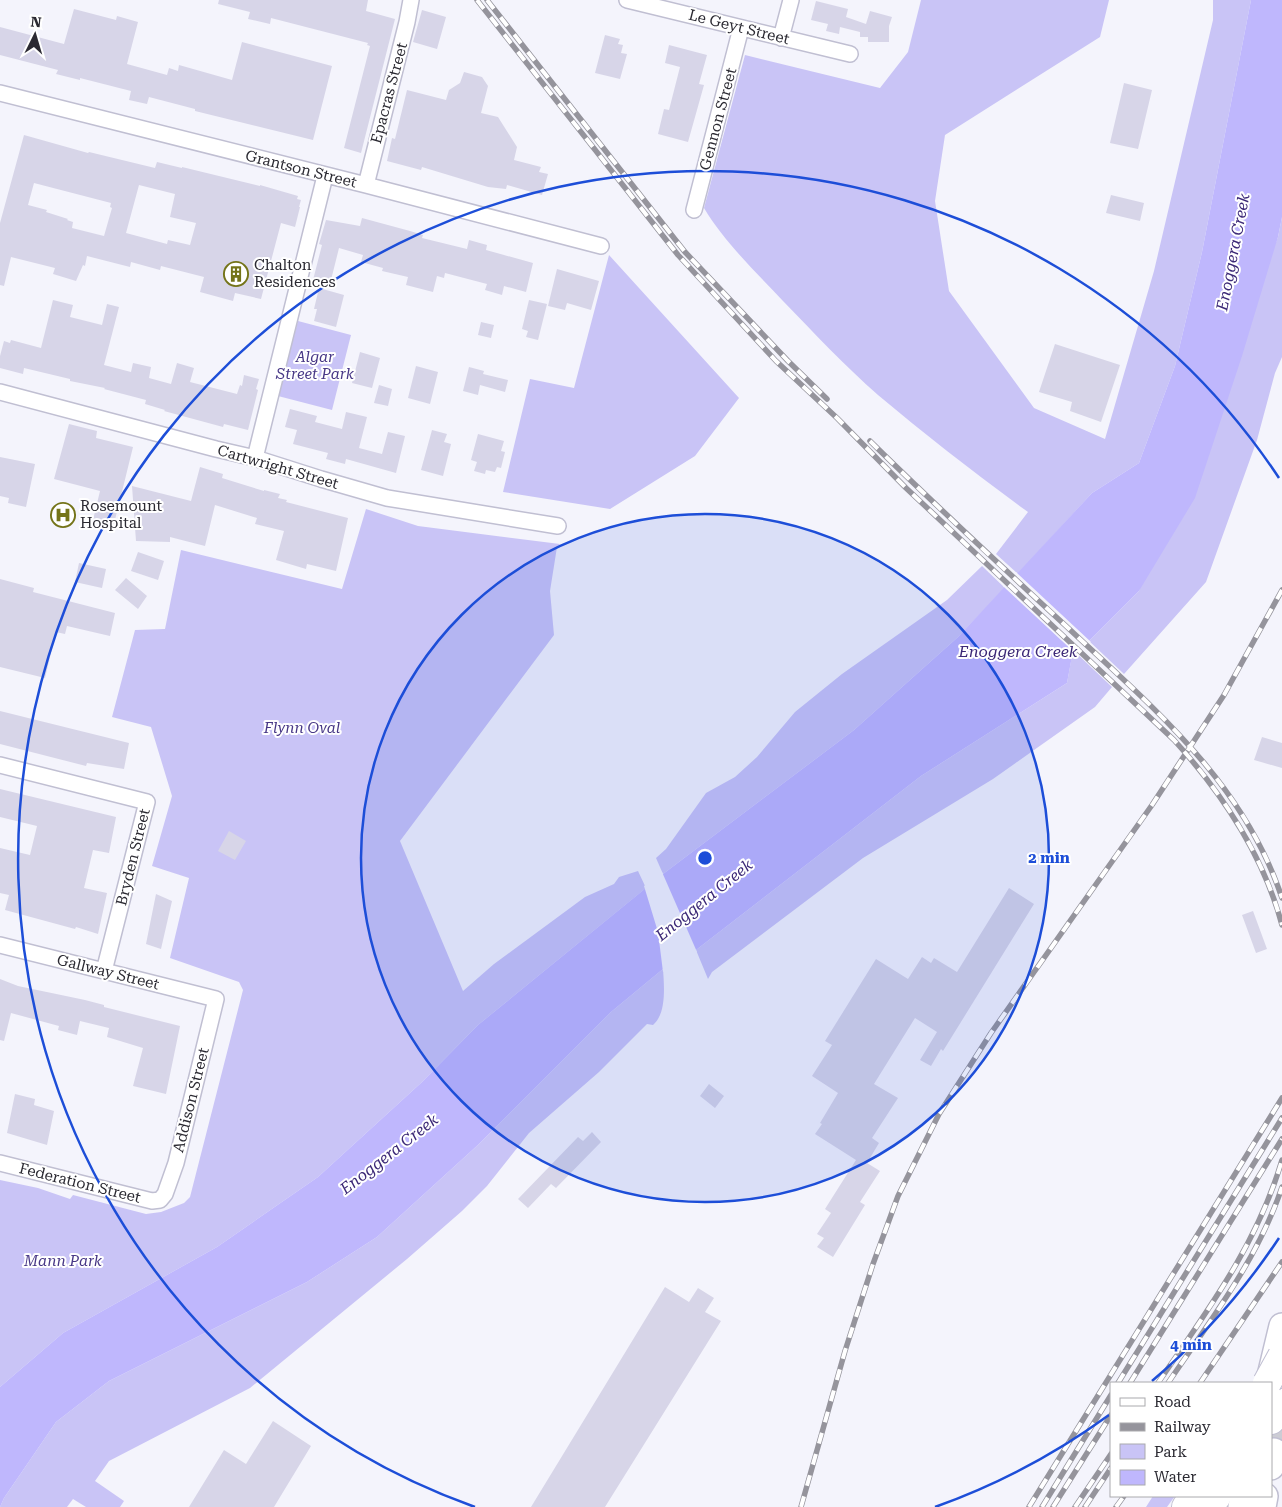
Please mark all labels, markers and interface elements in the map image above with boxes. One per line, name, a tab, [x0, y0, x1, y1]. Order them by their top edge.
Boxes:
street label: Le Geyt Street	[687, 6, 792, 48]
north arrow	[10, 10, 60, 60]
text: N	[30, 14, 42, 31]
street label: Epacras Street	[367, 40, 411, 145]
street label: Gennon Street	[696, 65, 740, 172]
street label: Grantson Street	[244, 146, 359, 192]
water label: Enoggera Creek	[1212, 192, 1254, 313]
place label: Chalton Residences	[254, 256, 336, 291]
building icon: Chalton Residences	[223, 261, 249, 287]
park label: Algar Street Park	[275, 348, 355, 383]
street label: Cartwright Street	[215, 441, 341, 493]
place label: Rosemount Hospital	[80, 497, 163, 532]
hospital icon: Rosemount Hospital	[50, 502, 76, 528]
water label: Enoggera Creek	[958, 642, 1078, 661]
park label: Flynn Oval	[263, 719, 341, 737]
street label: Bryden Street	[112, 806, 154, 907]
centre of rings	[696, 849, 714, 867]
text: 2 min	[1028, 849, 1070, 867]
water label: Enoggera Creek	[651, 855, 756, 945]
street label: Gallway Street	[55, 951, 161, 994]
street label: Addison Street	[169, 1045, 213, 1154]
water label: Enoggera Creek	[336, 1110, 442, 1199]
street label: Federation Street	[17, 1159, 143, 1207]
park label: Mann Park	[23, 1252, 103, 1270]
text: 4 min	[1170, 1336, 1212, 1354]
legend	[1110, 1382, 1272, 1497]
text: Road	[1154, 1393, 1191, 1411]
text: Railway	[1154, 1418, 1211, 1436]
text: Park	[1154, 1443, 1188, 1461]
text: Water	[1154, 1468, 1196, 1486]

